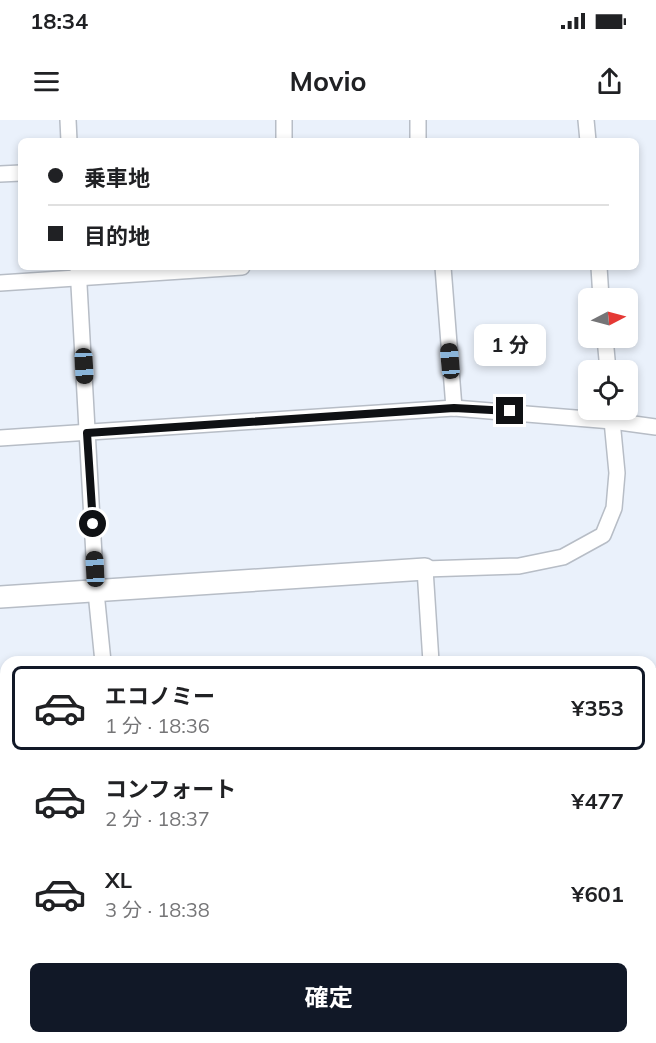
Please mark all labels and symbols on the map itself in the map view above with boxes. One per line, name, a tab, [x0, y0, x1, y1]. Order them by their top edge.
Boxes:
north arrow	[578, 288, 638, 348]
callout: 1 分	[474, 324, 546, 366]
car	[439, 342, 461, 380]
car	[74, 348, 94, 384]
route end	[496, 397, 523, 424]
route start	[79, 510, 106, 537]
car	[85, 551, 105, 587]

